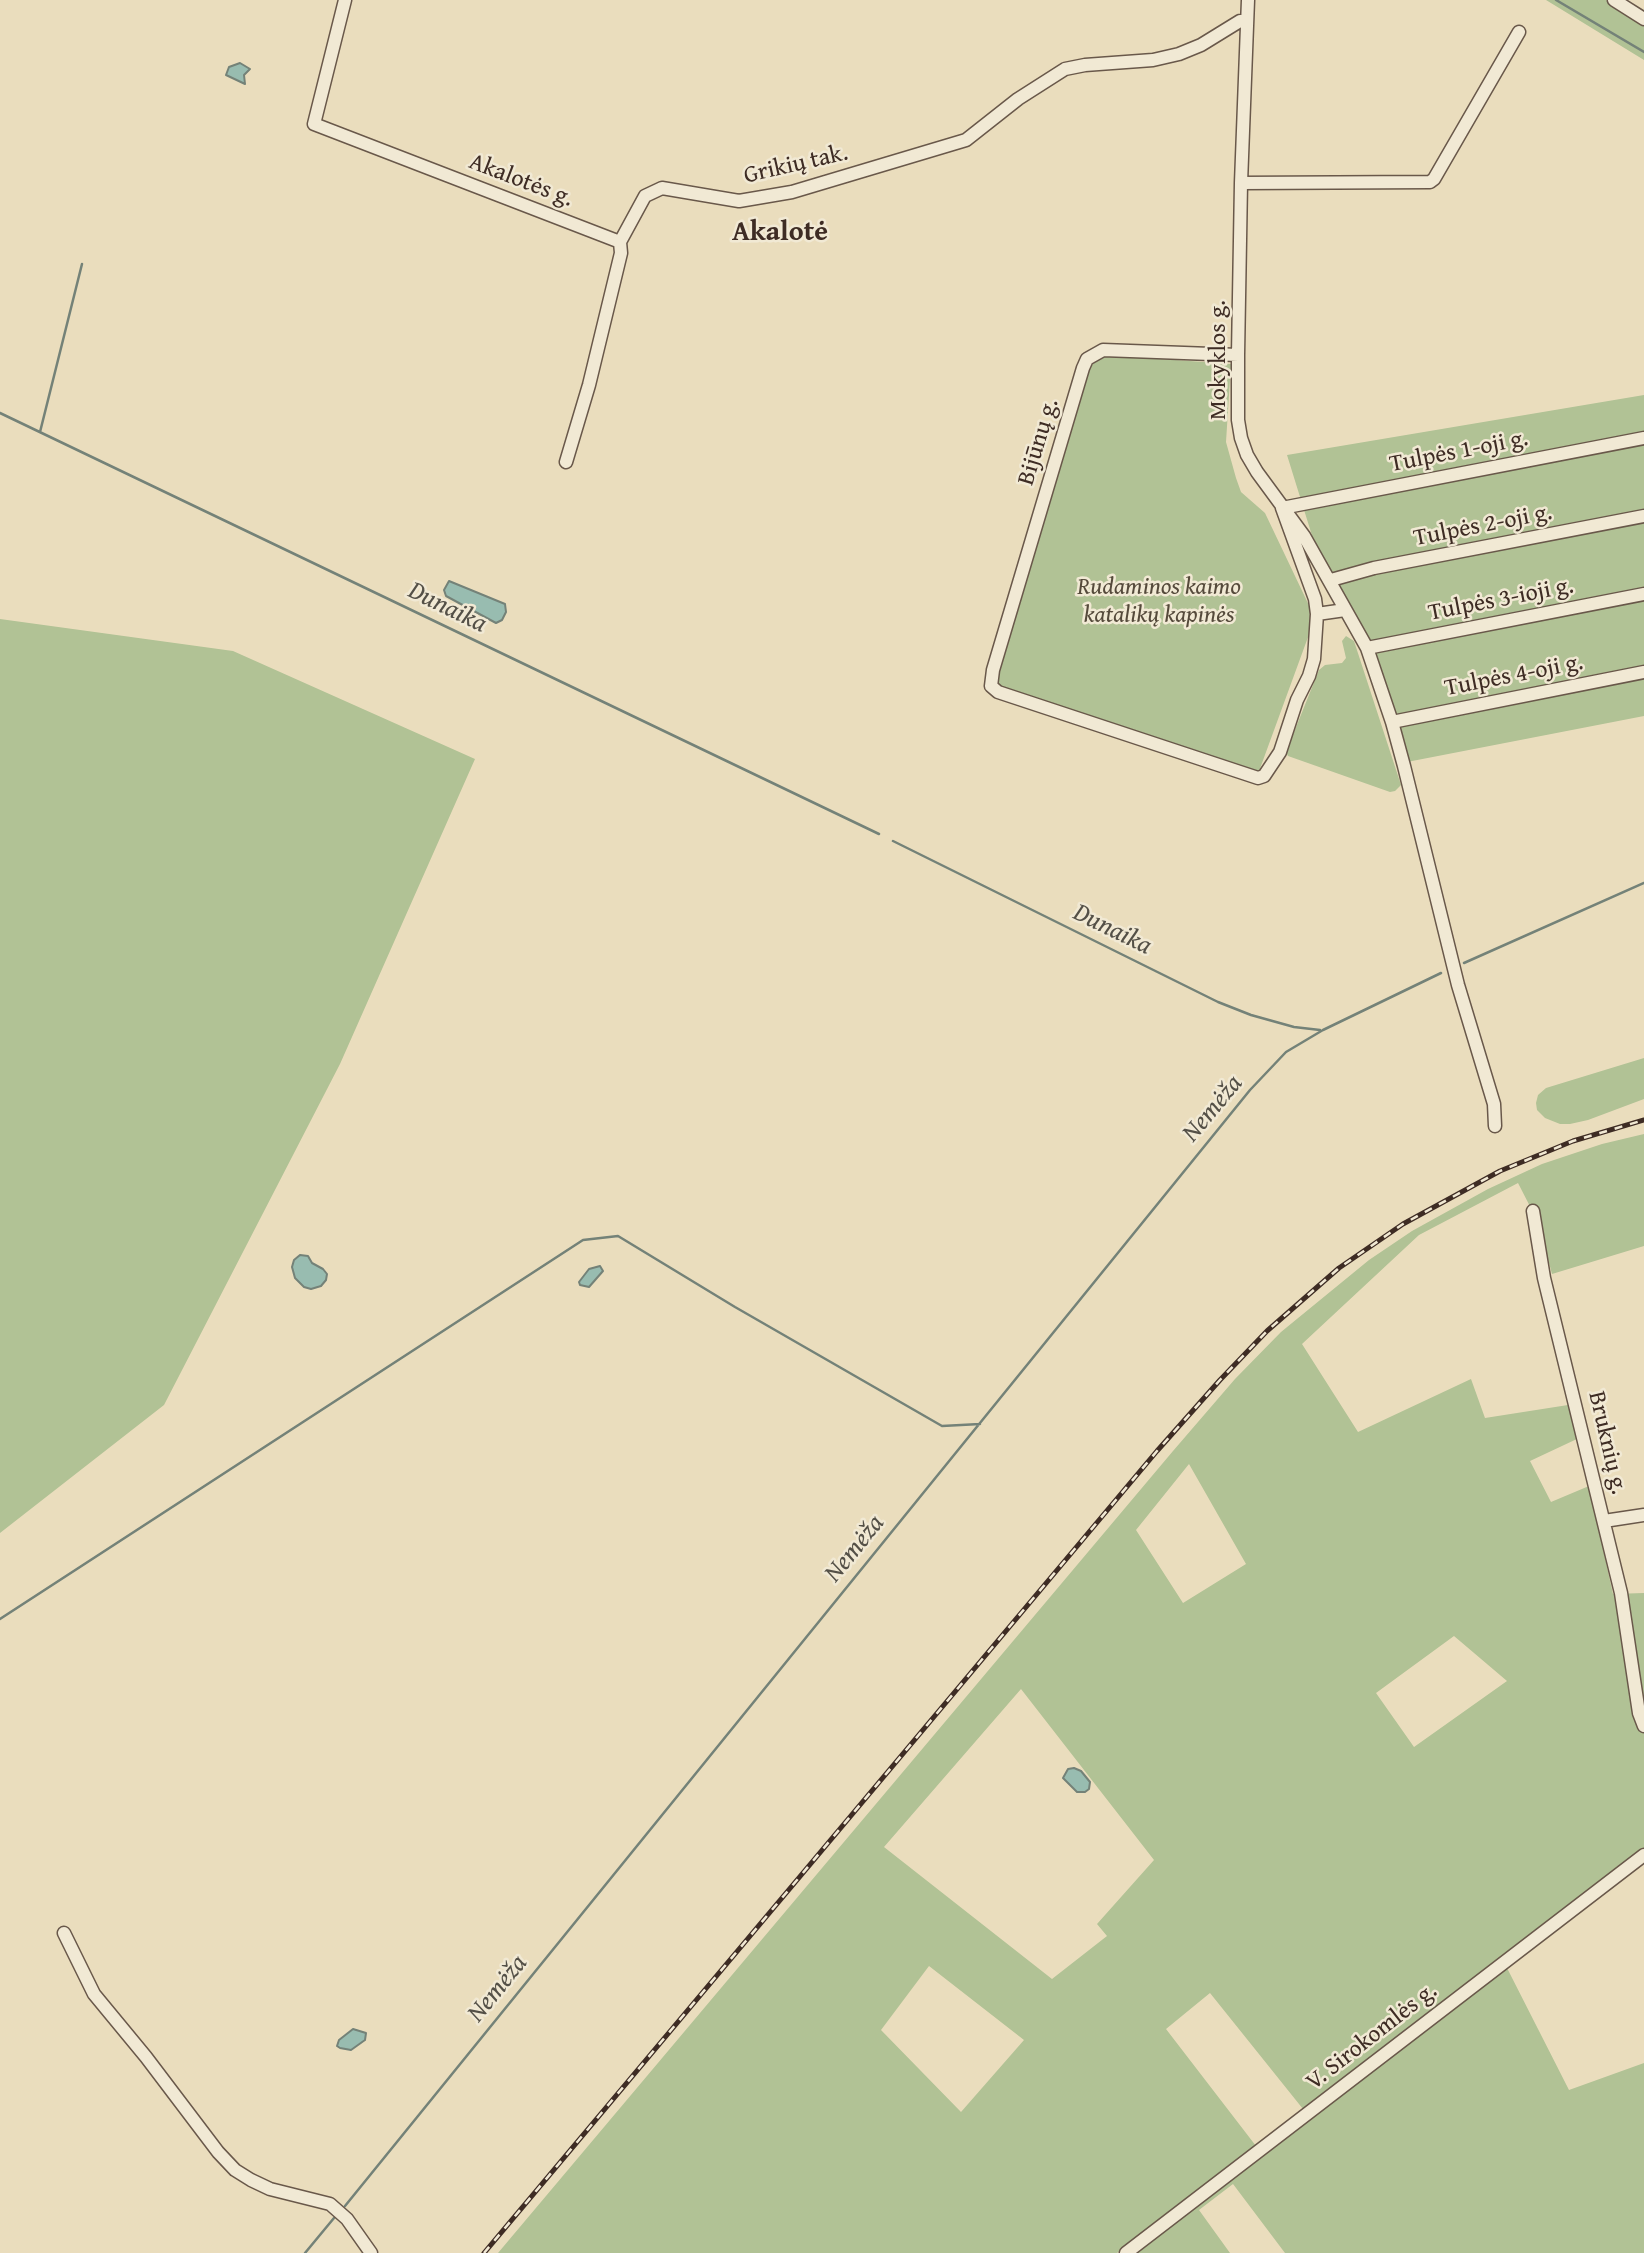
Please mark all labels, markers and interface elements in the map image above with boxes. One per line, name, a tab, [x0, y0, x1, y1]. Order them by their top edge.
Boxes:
street label: Grikių tak.	[741, 139, 851, 191]
street label: Akalotės g.	[465, 148, 577, 214]
district label: Akalotė	[732, 216, 828, 250]
street label: Mokyklos g.	[1205, 300, 1233, 420]
street label: Bijūnų g.	[1012, 395, 1066, 489]
street label: Tulpės 1-oji g.	[1387, 424, 1531, 480]
street label: Tulpės 2-oji g.	[1411, 498, 1555, 554]
street label: Tulpės 3-ioji g.	[1426, 572, 1576, 628]
park label: Rudaminos kaimo katalikų kapinės	[1077, 574, 1241, 630]
water label: Dunaika	[403, 576, 491, 640]
street label: Tulpės 4-oji g.	[1442, 648, 1586, 704]
water label: Dunaika	[1068, 898, 1156, 962]
water label: Nemėža	[1176, 1069, 1250, 1149]
street label: Bruknių g.	[1581, 1389, 1633, 1497]
water label: Nemėža	[818, 1509, 892, 1589]
water label: Nemėža	[461, 1949, 535, 2029]
street label: V. Sirokomlės g.	[1301, 1977, 1443, 2097]

